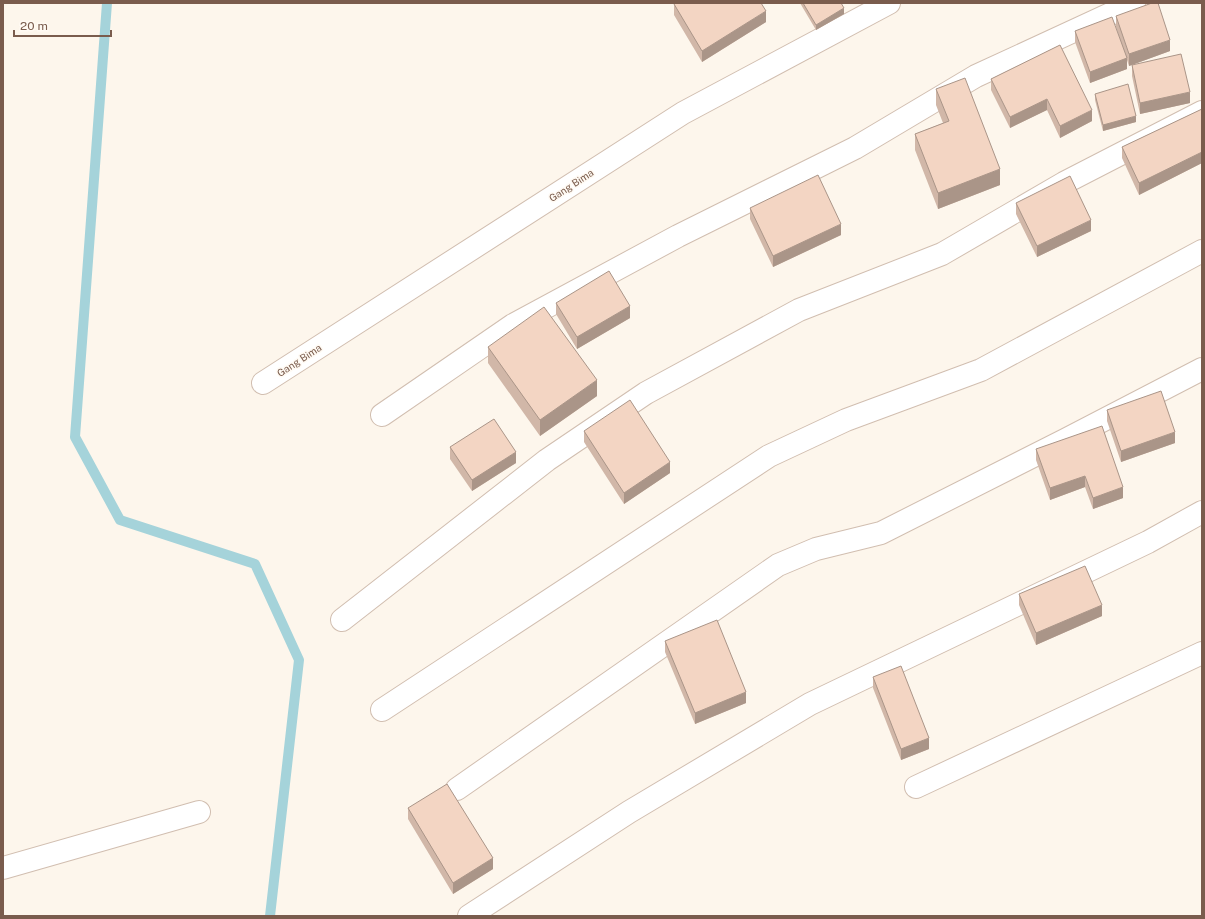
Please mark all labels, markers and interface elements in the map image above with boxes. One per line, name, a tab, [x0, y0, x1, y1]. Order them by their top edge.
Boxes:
scale bar	[14, 12, 111, 38]
text: 20 m	[20, 19, 48, 33]
street label: Gang Bima	[546, 166, 596, 204]
street label: Gang Bima	[274, 341, 324, 379]

